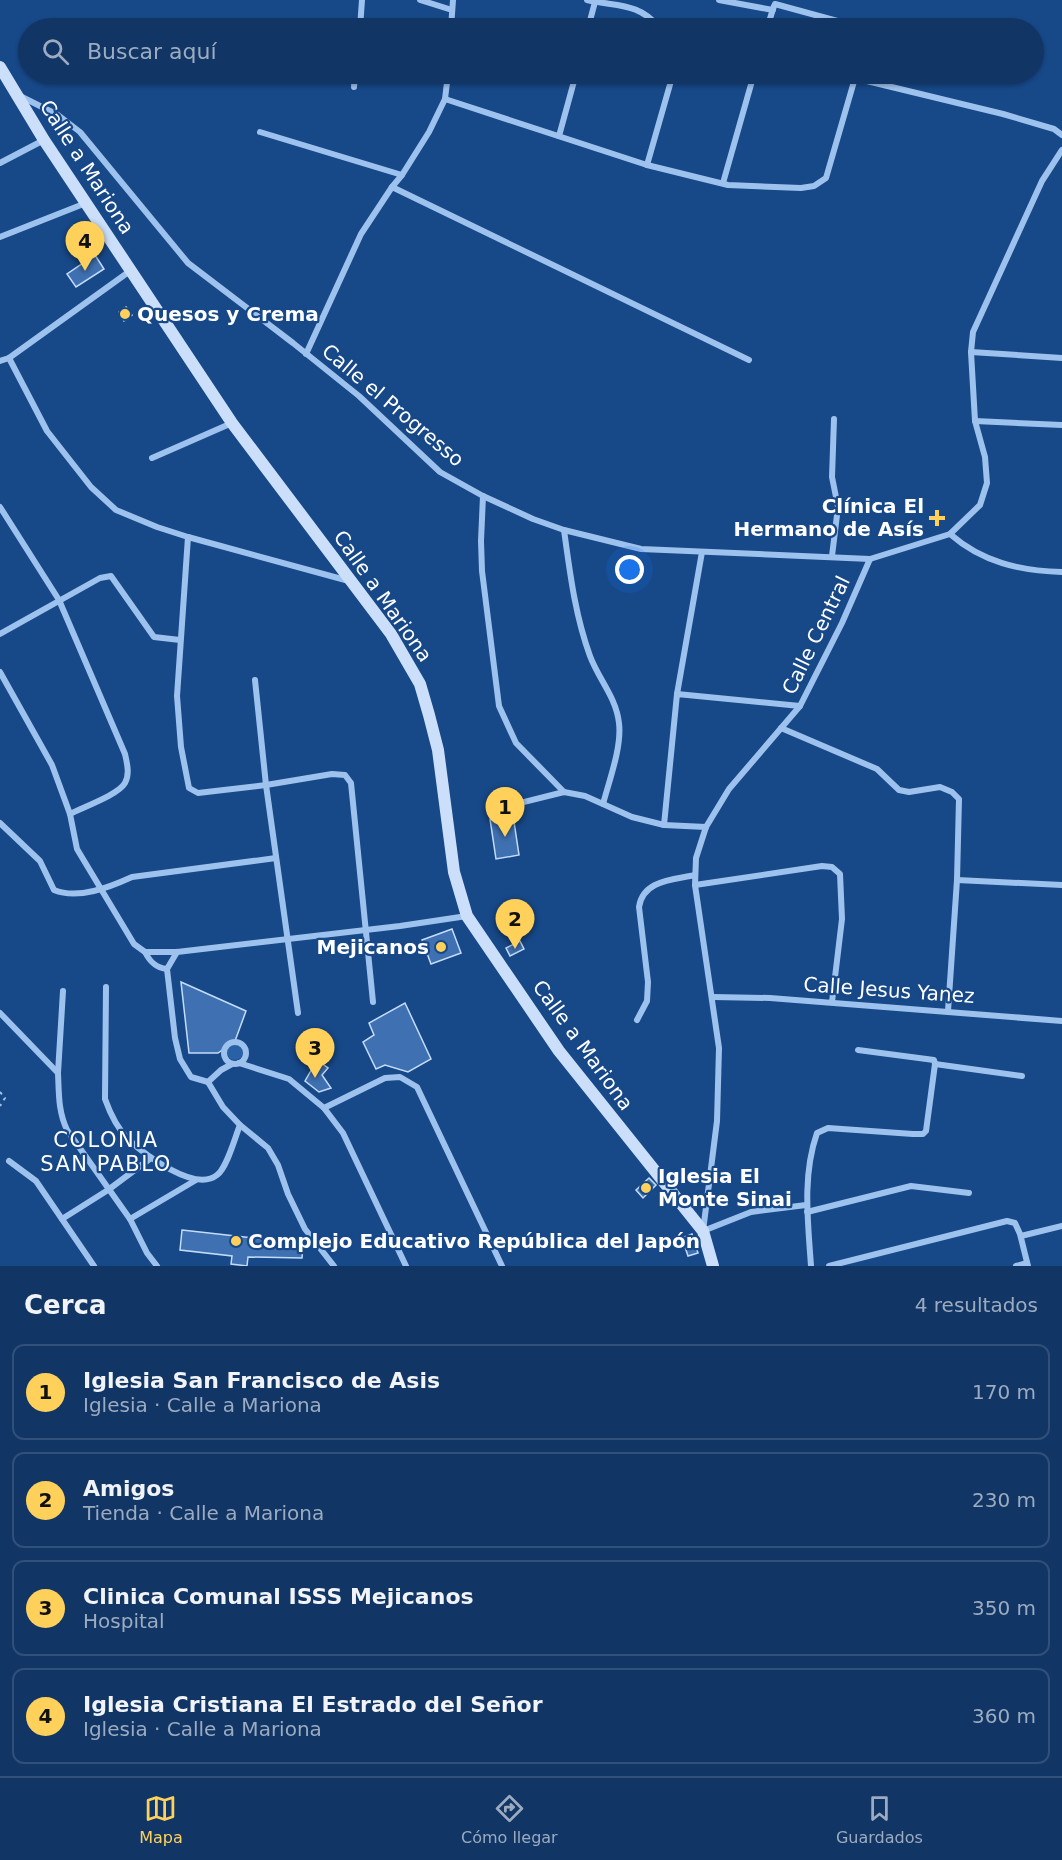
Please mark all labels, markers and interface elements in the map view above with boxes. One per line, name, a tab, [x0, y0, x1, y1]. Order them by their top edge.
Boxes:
search box	[18, 18, 1044, 84]
icon: search	[39, 35, 72, 68]
text: Buscar aquí	[87, 39, 217, 64]
street label: Calle a Mariona	[35, 95, 139, 239]
pin: 4	[66, 222, 104, 271]
place label: Quesos y Crema	[137, 302, 319, 326]
marker: Quesos y Crema	[118, 307, 132, 321]
street label: Calle el Progresso	[317, 339, 469, 471]
place label: Clínica El Hermano de Asís	[734, 494, 924, 541]
marker: Clínica El Hermano de Asís	[928, 509, 946, 527]
street label: Calle a Mariona	[329, 526, 437, 666]
your location	[615, 555, 644, 584]
street label: Calle Central	[777, 572, 855, 698]
pin: 1	[486, 788, 524, 837]
pin: 2	[496, 900, 534, 949]
place label: Mejicanos	[317, 935, 429, 959]
marker: Mejicanos	[434, 940, 448, 954]
street label: Calle Jesus Yanez	[803, 972, 975, 1008]
street label: Calle a Mariona	[528, 975, 638, 1115]
pin: 3	[296, 1028, 334, 1078]
district label: COLONIA SAN PABLO	[40, 1128, 172, 1176]
place label: Iglesia El Monte Sinai	[658, 1164, 792, 1211]
marker: Iglesia El Monte Sinai	[639, 1181, 653, 1195]
place label: Complejo Educativo República del Japón	[248, 1229, 700, 1253]
marker: Complejo Educativo República del Japón	[229, 1234, 243, 1248]
text: Cerca	[24, 1290, 107, 1320]
text: 4 resultados	[915, 1293, 1038, 1317]
text: Iglesia San Francisco de Asis	[83, 1368, 440, 1393]
text: 1	[39, 1380, 52, 1404]
text: 170 m	[972, 1380, 1036, 1404]
text: Iglesia · Calle a Mariona	[83, 1393, 322, 1417]
text: Amigos	[83, 1476, 174, 1501]
text: 2	[39, 1488, 52, 1512]
text: 230 m	[972, 1488, 1036, 1512]
text: Tienda · Calle a Mariona	[83, 1501, 324, 1525]
text: Clinica Comunal ISSS Mejicanos	[83, 1584, 474, 1609]
text: 3	[39, 1596, 52, 1620]
text: 350 m	[972, 1596, 1036, 1620]
text: Hospital	[83, 1609, 165, 1633]
text: Iglesia Cristiana El Estrado del Señor	[83, 1692, 543, 1717]
text: 4	[39, 1704, 52, 1728]
text: 360 m	[972, 1704, 1036, 1728]
text: Iglesia · Calle a Mariona	[83, 1717, 322, 1741]
tab: Mapa	[139, 1792, 183, 1847]
tab: Cómo llegar	[461, 1792, 558, 1847]
tab: Guardados	[836, 1792, 923, 1847]

